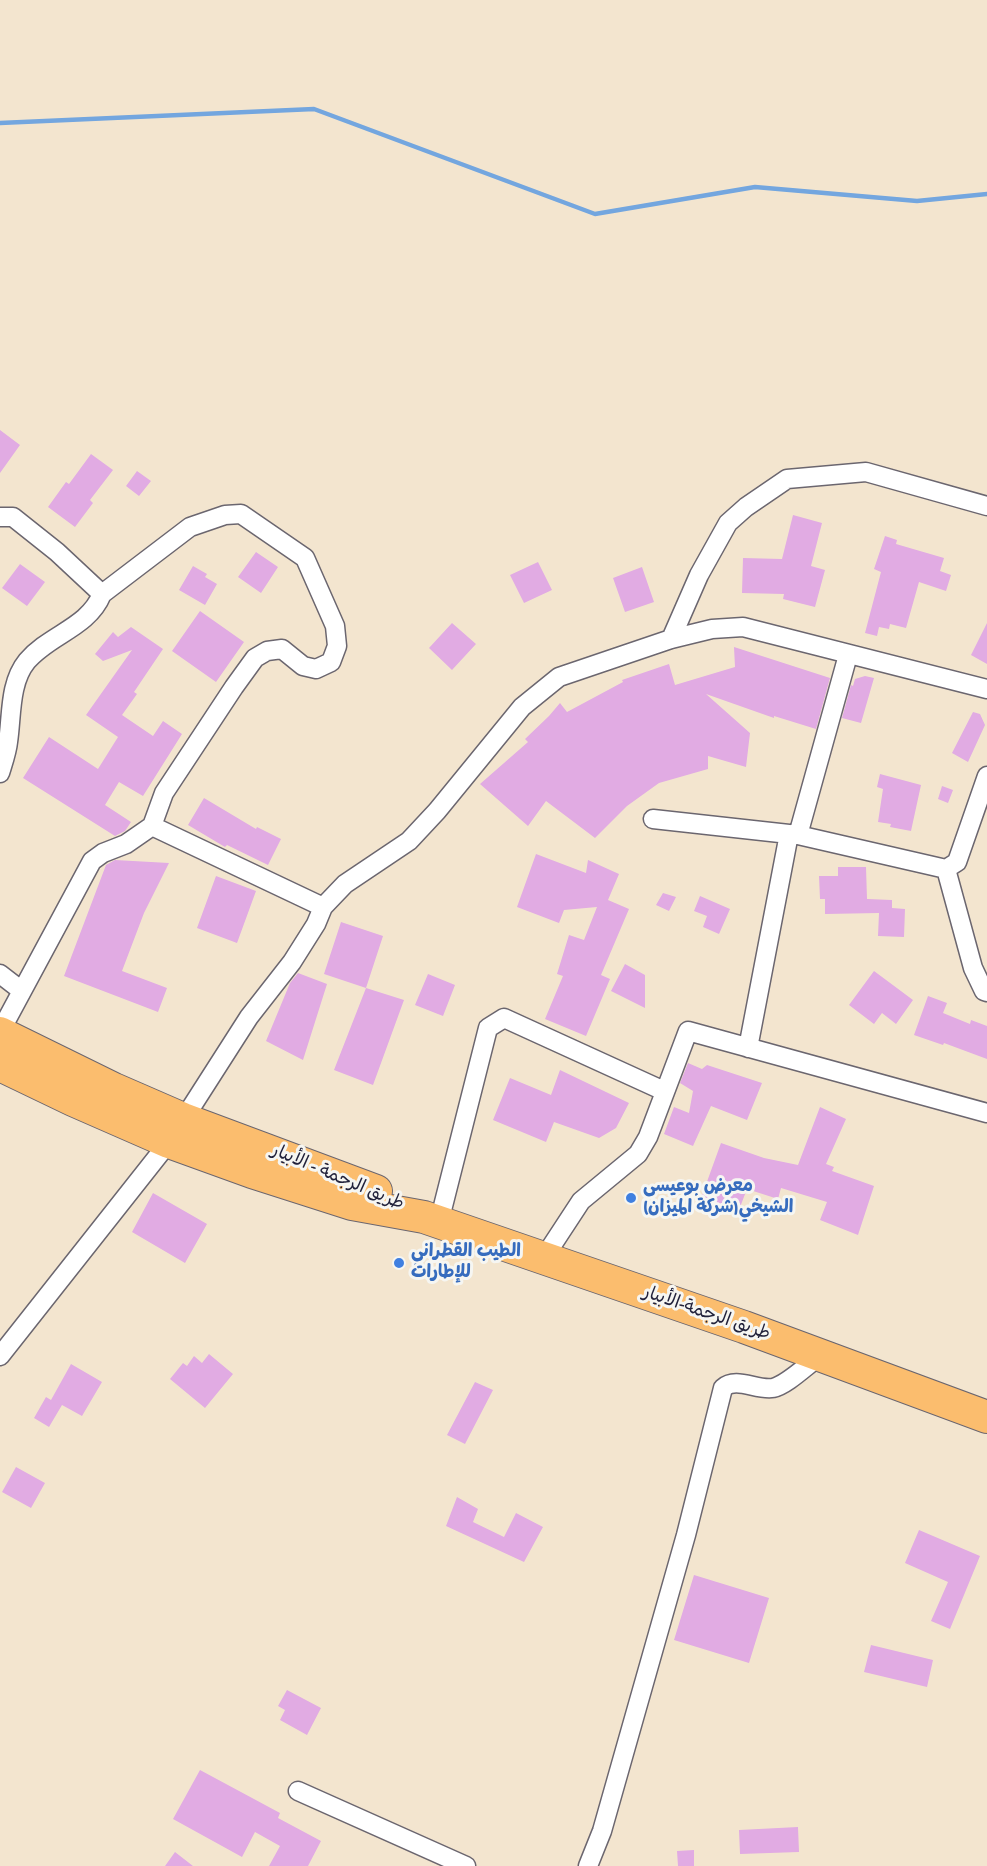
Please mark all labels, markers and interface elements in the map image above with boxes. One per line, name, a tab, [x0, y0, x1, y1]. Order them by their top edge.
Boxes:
street label: طريق الرجمة - الأبيار	[267, 1141, 407, 1217]
place label: معرض بوعيسى الشيخي(شركة الميزان)	[643, 1177, 793, 1220]
marker: معرض بوعيسى الشيخي(شركة الميزان)	[624, 1191, 638, 1205]
place label: الطيب القطراني للإطارات	[411, 1242, 521, 1284]
marker: الطيب القطراني للإطارات	[392, 1256, 406, 1270]
street label: طريق الرجمة-الأبيار	[639, 1283, 773, 1347]

